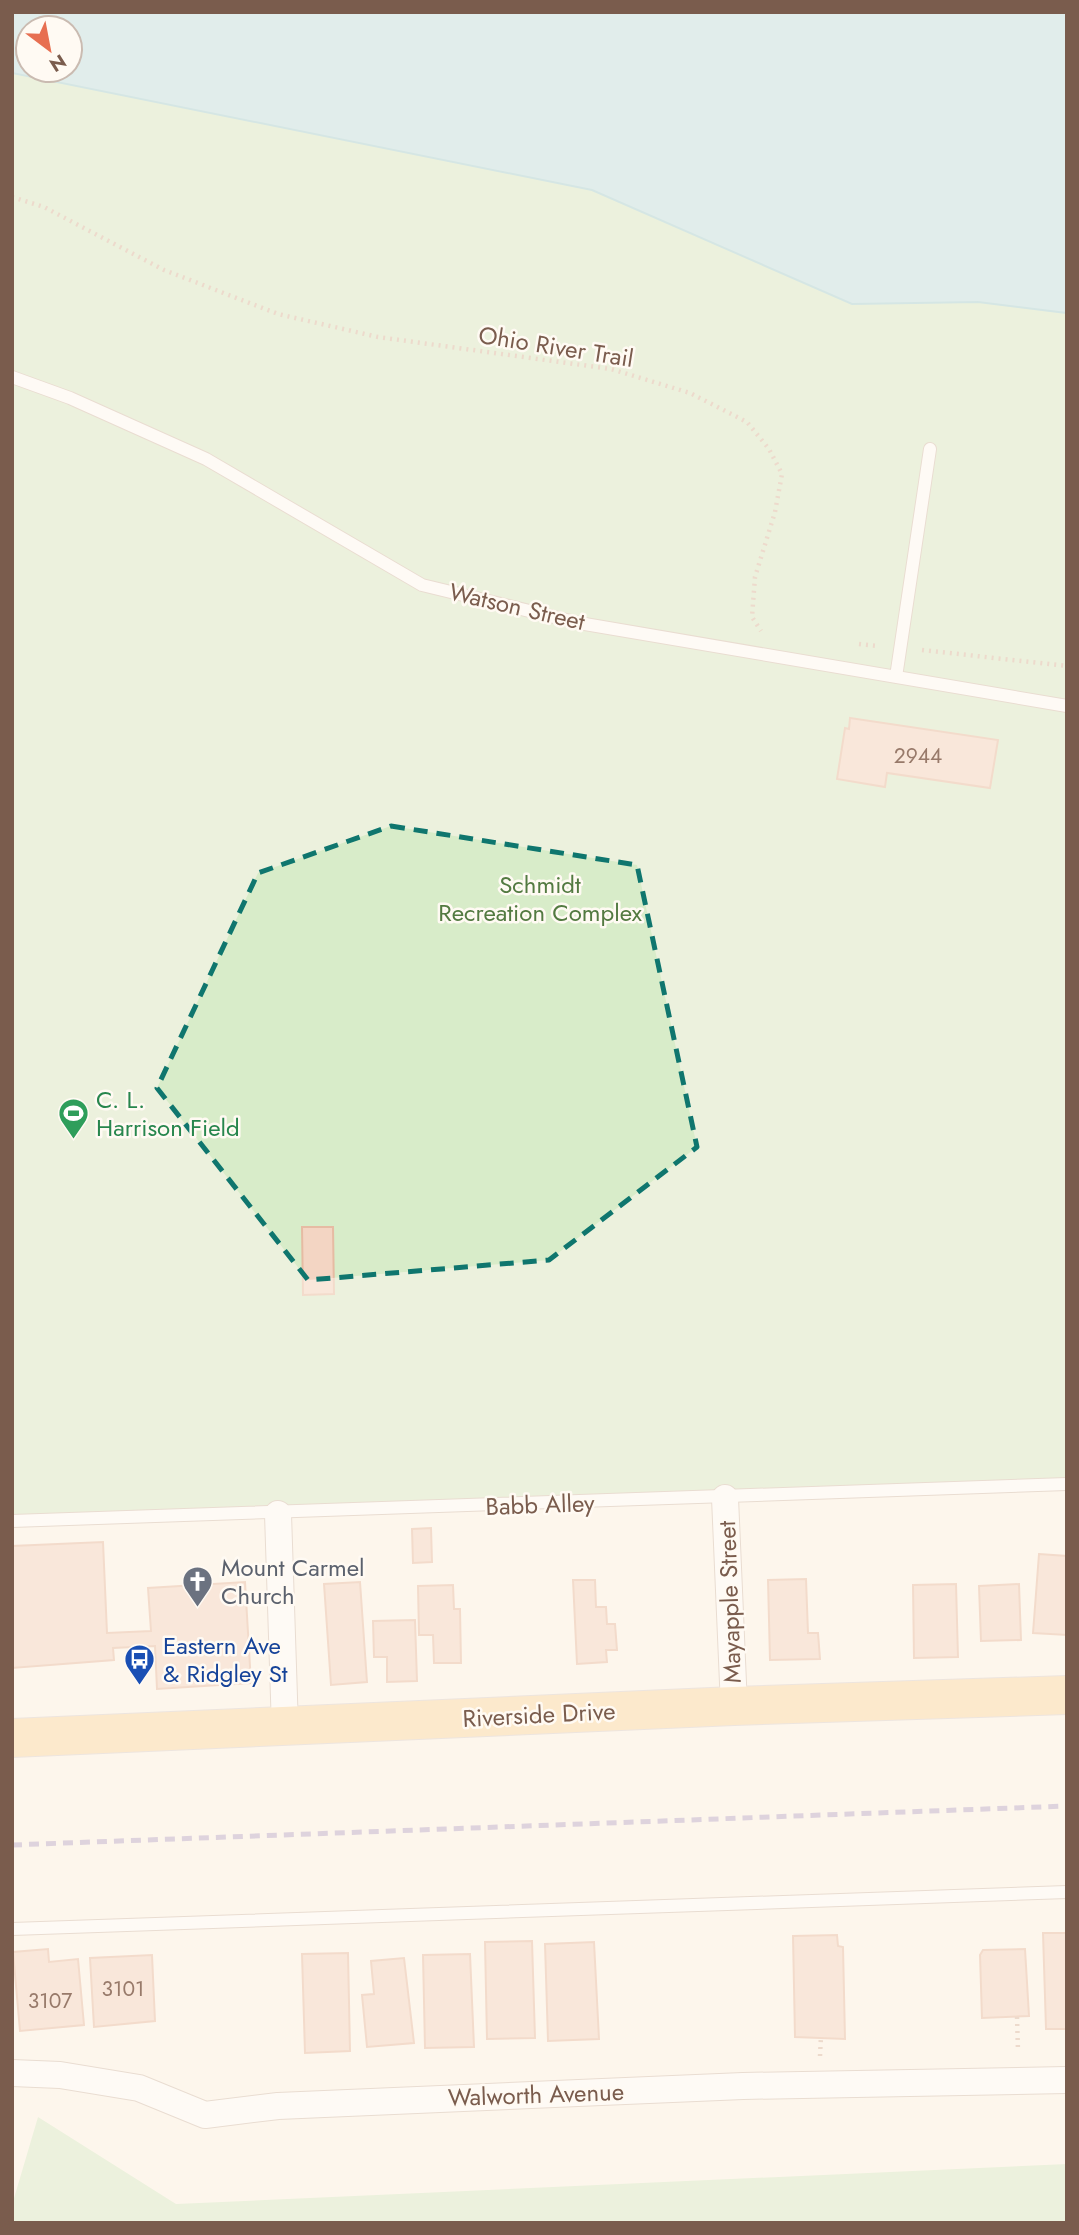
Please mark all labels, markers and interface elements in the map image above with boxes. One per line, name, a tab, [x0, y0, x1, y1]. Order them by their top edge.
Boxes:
north arrow	[14, 14, 84, 84]
text: N	[44, 48, 71, 78]
street label: Ohio River Trail	[476, 317, 636, 376]
street label: Watson Street	[446, 574, 589, 639]
house number: 2944	[894, 741, 942, 771]
park label: Schmidt Recreation Complex	[438, 867, 643, 930]
place label: C. L. Harrison Field	[96, 1082, 240, 1145]
sports icon: C. L. Harrison Field	[56, 1097, 90, 1141]
street label: Babb Alley	[485, 1485, 595, 1524]
street label: Mayapple Street	[709, 1520, 750, 1684]
place label: Mount Carmel Church	[221, 1550, 365, 1613]
church icon: Mount Carmel Church	[181, 1565, 215, 1609]
place label: Eastern Ave & Ridgley St	[163, 1628, 288, 1691]
bus stop icon: Eastern Ave & Ridgley St	[123, 1643, 157, 1687]
street label: Riverside Drive	[462, 1693, 616, 1736]
house number: 3101	[102, 1974, 144, 2004]
house number: 3107	[28, 1986, 72, 2016]
street label: Walworth Avenue	[447, 2074, 625, 2115]

